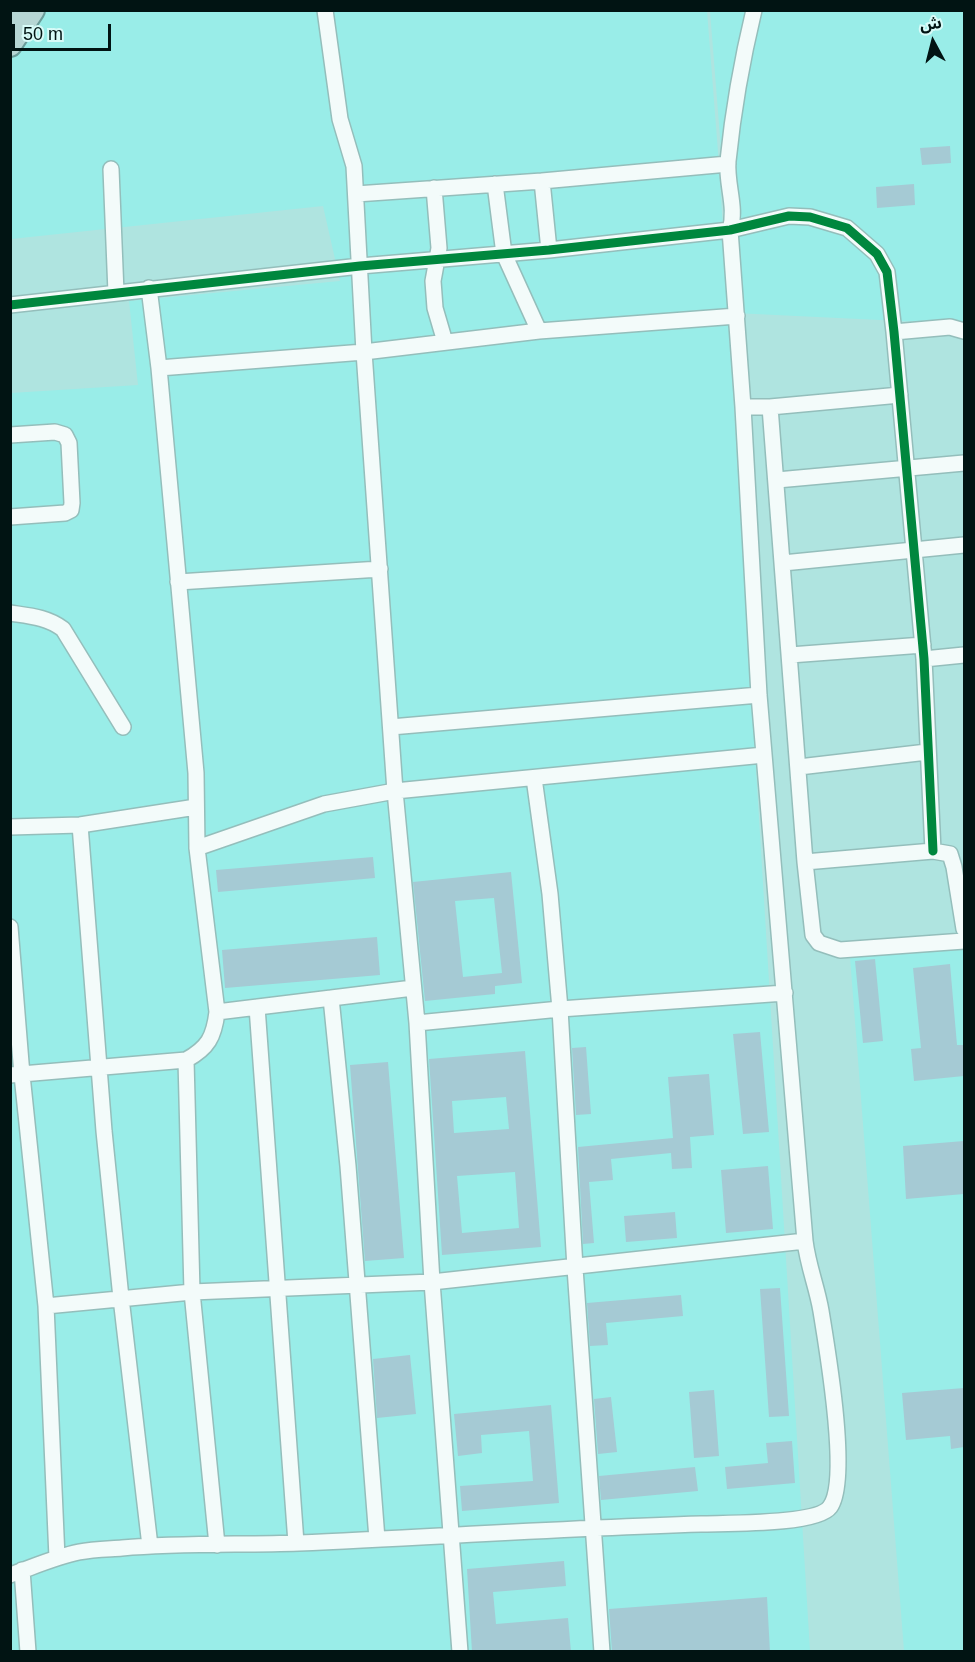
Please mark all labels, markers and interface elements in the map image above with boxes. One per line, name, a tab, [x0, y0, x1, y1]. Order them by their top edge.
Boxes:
scale bar	[15, 12, 114, 50]
north arrow	[903, 12, 963, 72]
text: ش	[919, 14, 943, 33]
text: 50 m	[23, 24, 63, 44]

